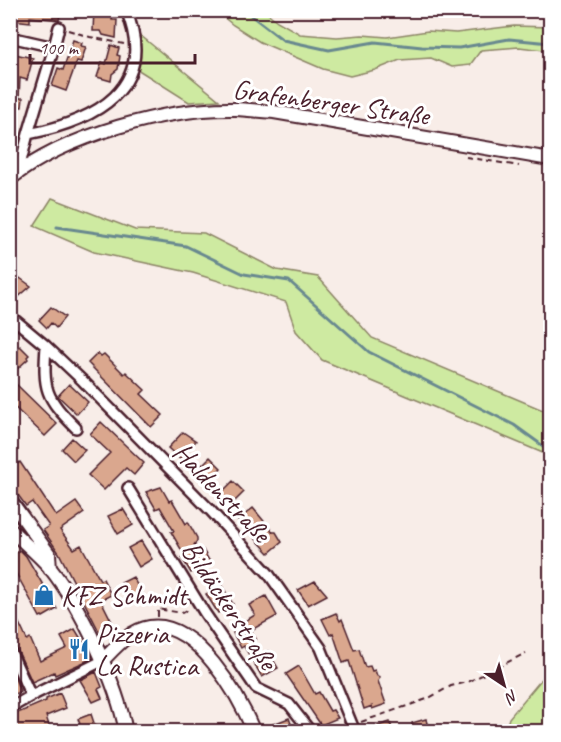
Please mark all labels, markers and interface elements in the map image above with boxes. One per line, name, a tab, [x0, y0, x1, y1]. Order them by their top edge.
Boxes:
scale bar	[30, 27, 195, 65]
text: 100 m	[39, 37, 80, 59]
street label: Grafenberger Straße	[231, 71, 433, 133]
street label: Haldenstraße	[166, 435, 280, 551]
street label: Bildäckerstraße	[174, 534, 287, 678]
place label: KFZ Schmidt	[61, 578, 189, 613]
shop icon: KFZ Schmidt	[32, 583, 56, 607]
place label: Pizzeria La Rustica	[96, 616, 200, 683]
restaurant icon: Pizzeria La Rustica	[67, 637, 91, 661]
north arrow	[474, 655, 534, 715]
text: N	[500, 685, 522, 709]

